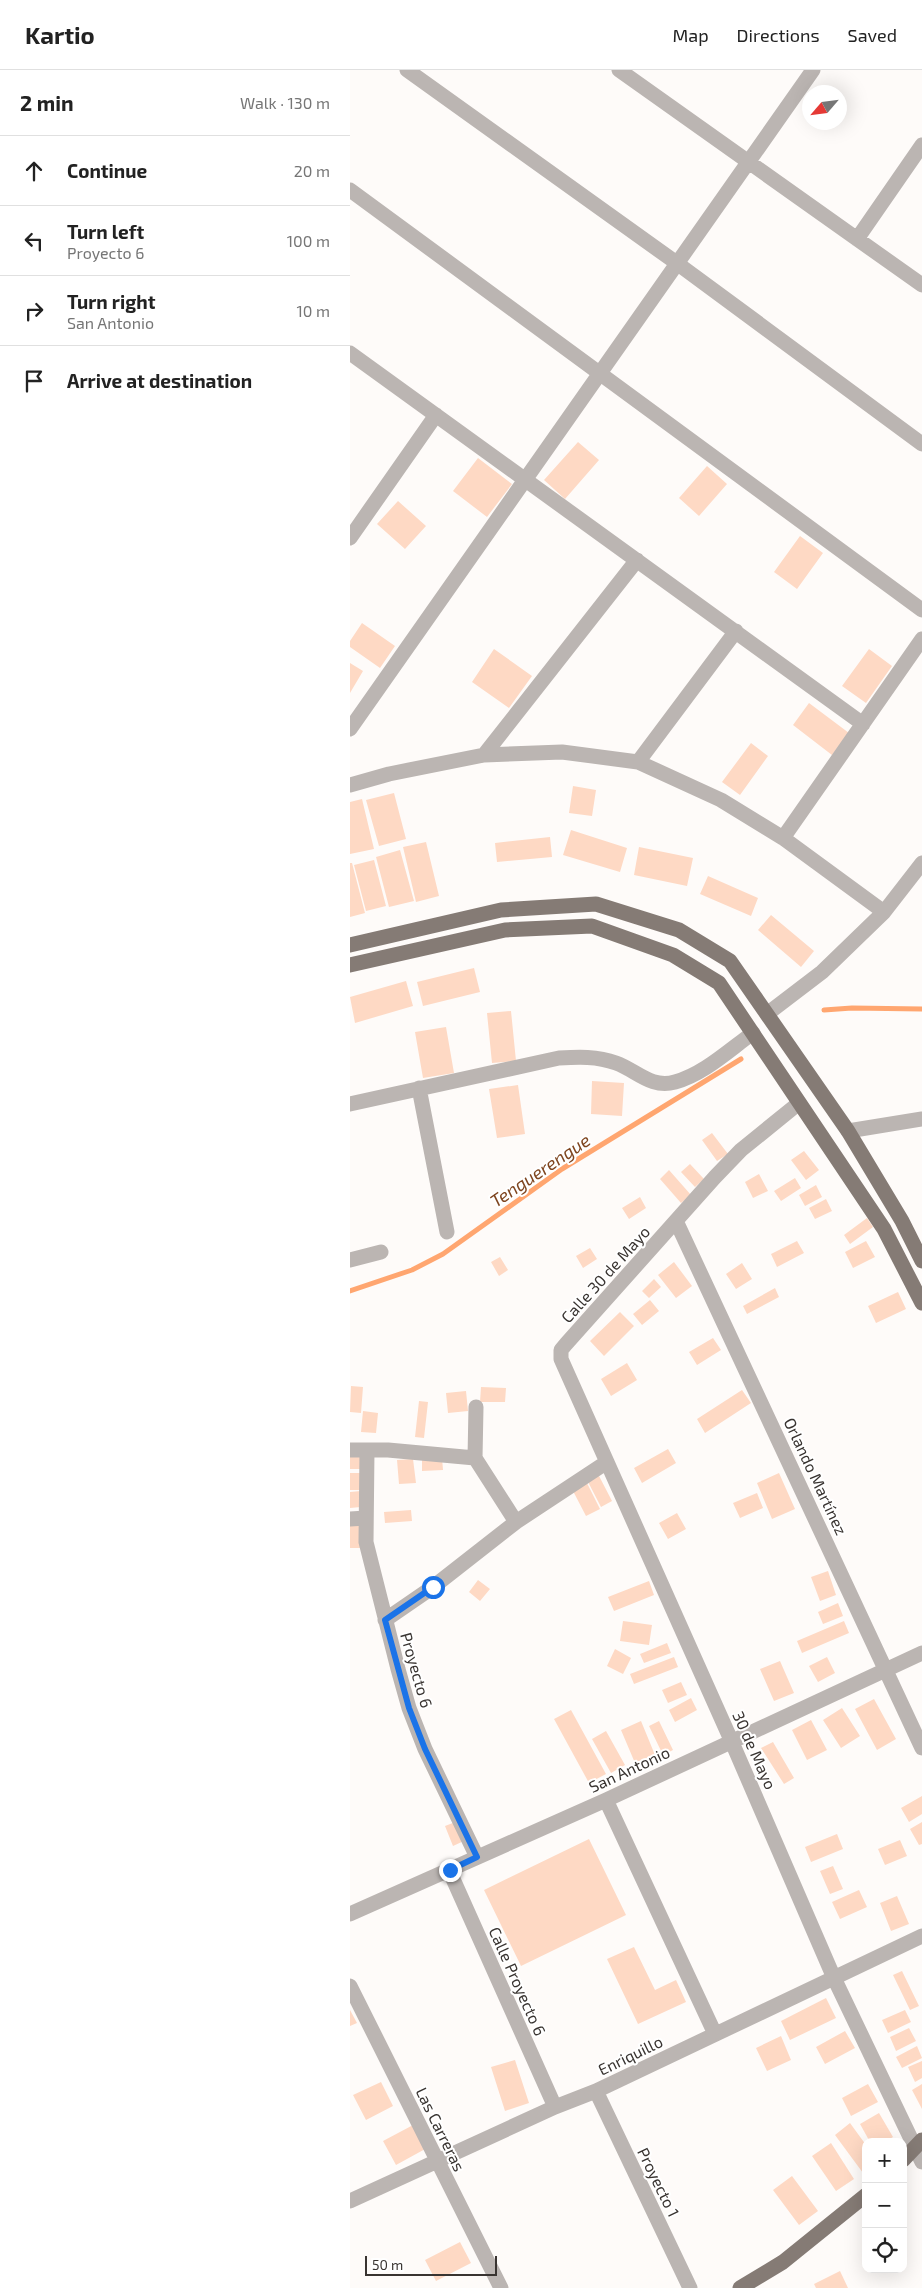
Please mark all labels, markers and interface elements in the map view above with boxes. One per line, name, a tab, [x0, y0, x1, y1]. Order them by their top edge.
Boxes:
text: Kartio	[25, 20, 95, 49]
text: Map	[672, 24, 709, 46]
text: Directions	[737, 24, 820, 46]
text: Saved	[848, 24, 897, 46]
north arrow	[802, 85, 847, 130]
text: 2 min	[20, 90, 74, 115]
text: Walk · 130 m	[240, 93, 330, 112]
icon: ahead	[20, 157, 48, 185]
text: Continue	[67, 159, 147, 182]
text: 20 m	[294, 161, 330, 180]
text: Turn left	[67, 220, 144, 243]
icon: left	[20, 227, 48, 255]
text: 100 m	[287, 231, 330, 250]
text: Proyecto 6	[67, 243, 144, 262]
text: Turn right	[67, 290, 155, 313]
icon: right	[20, 297, 48, 325]
text: 10 m	[296, 301, 330, 320]
text: San Antonio	[67, 313, 154, 332]
icon: arrive	[20, 367, 48, 395]
text: Arrive at destination	[67, 369, 252, 392]
water label: Tenguerengue	[486, 1128, 595, 1212]
street label: Calle 30 de Mayo	[557, 1222, 653, 1326]
street label: Orlando Martínez	[781, 1414, 851, 1538]
route start	[422, 1576, 445, 1599]
street label: Proyecto 6	[397, 1630, 437, 1710]
street label: 30 de Mayo	[729, 1708, 781, 1792]
street label: San Antonio	[586, 1742, 672, 1796]
route end	[439, 1859, 462, 1882]
street label: Calle Proyecto 6	[486, 1924, 550, 2038]
street label: Enriquillo	[595, 2031, 665, 2079]
street label: Las Carreras	[412, 2084, 470, 2174]
map controls	[862, 2138, 907, 2273]
button: +	[862, 2138, 907, 2183]
street label: Proyecto 1	[634, 2144, 684, 2220]
button: −	[862, 2183, 907, 2228]
button: locate	[862, 2228, 907, 2273]
scale bar	[365, 2253, 498, 2276]
text: 50 m	[372, 2256, 403, 2273]

